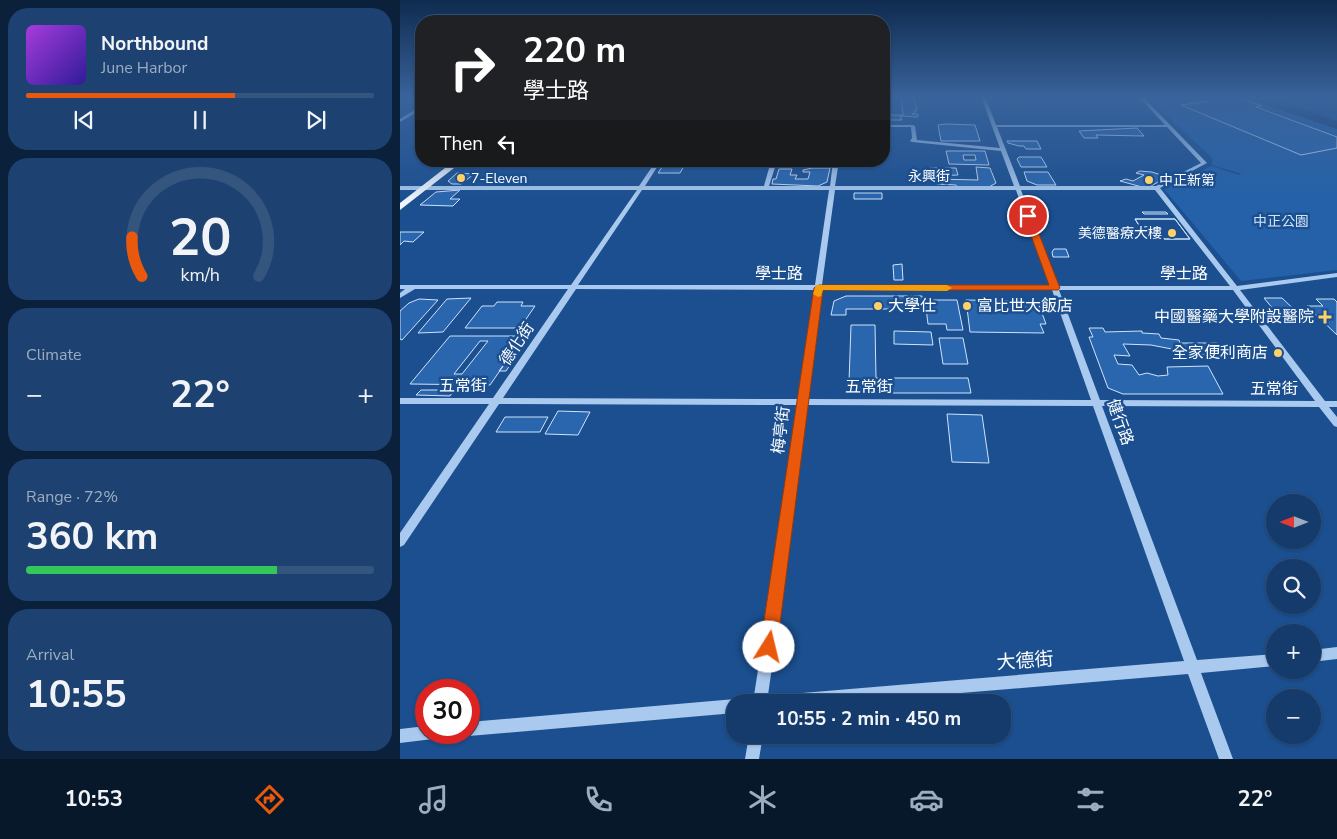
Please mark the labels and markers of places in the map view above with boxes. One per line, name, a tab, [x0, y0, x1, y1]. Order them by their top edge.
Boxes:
place label: 7-Eleven	[471, 169, 527, 188]
place label: 中正新第	[1159, 171, 1215, 190]
marker: 7-Eleven	[455, 172, 467, 184]
marker: 中正新第	[1143, 174, 1155, 186]
pin	[1007, 195, 1049, 237]
place label: 美德醫療大樓	[1078, 224, 1162, 243]
marker: 美德醫療大樓	[1166, 227, 1178, 239]
place label: 大學仕	[888, 295, 936, 317]
place label: 富比世大飯店	[977, 295, 1073, 317]
marker: 大學仕	[872, 300, 884, 312]
marker: 富比世大飯店	[961, 300, 973, 312]
place label: 中國醫藥大學附設醫院	[1154, 306, 1314, 328]
marker: 中國醫藥大學附設醫院	[1318, 310, 1332, 324]
place label: 全家便利商店	[1172, 342, 1268, 364]
marker: 全家便利商店	[1272, 347, 1284, 359]

